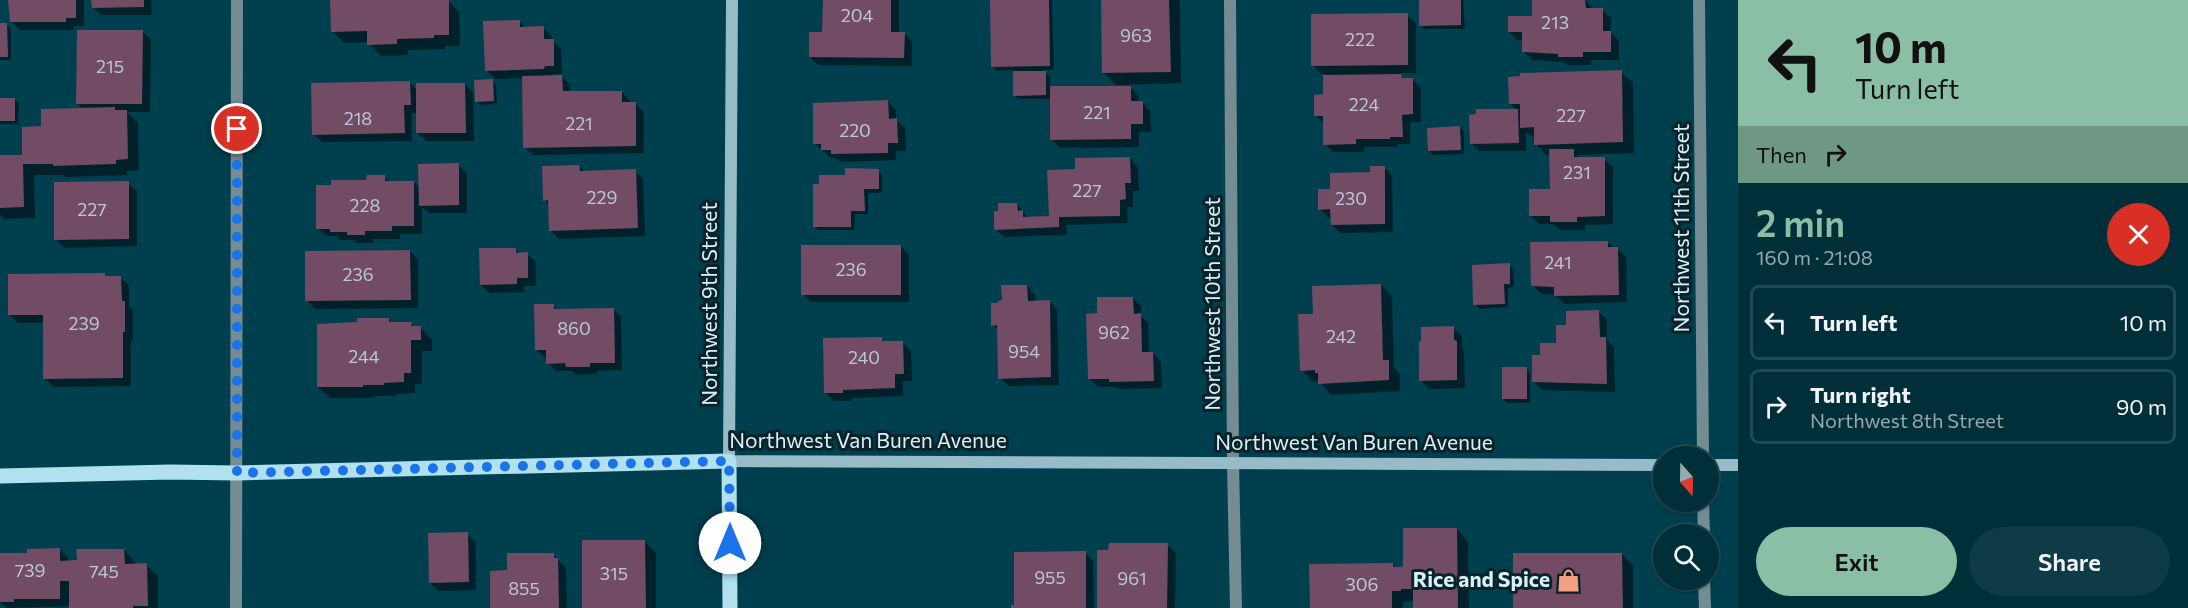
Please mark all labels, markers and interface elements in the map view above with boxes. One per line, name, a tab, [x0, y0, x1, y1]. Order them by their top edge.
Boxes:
house number: 204	[841, 4, 873, 26]
house number: 213	[1541, 11, 1569, 33]
text: 10 m	[1855, 20, 1947, 72]
house number: 963	[1120, 24, 1152, 46]
icon: left	[1756, 24, 1834, 102]
house number: 222	[1345, 28, 1375, 50]
house number: 215	[96, 55, 124, 77]
text: Turn left	[1855, 72, 1959, 105]
house number: 224	[1349, 93, 1379, 115]
house number: 221	[1083, 101, 1111, 123]
pin	[211, 103, 262, 154]
house number: 227	[1556, 104, 1586, 126]
house number: 218	[344, 107, 372, 129]
icon: arrive	[220, 112, 253, 145]
house number: 221	[565, 112, 593, 134]
house number: 220	[839, 119, 871, 141]
street label: Northwest 11th Street	[1668, 124, 1693, 332]
icon: right	[1819, 138, 1852, 171]
text: Then	[1756, 141, 1807, 168]
house number: 231	[1563, 161, 1591, 183]
house number: 227	[1072, 179, 1102, 201]
house number: 229	[587, 186, 617, 208]
house number: 230	[1335, 187, 1367, 209]
house number: 228	[350, 194, 380, 216]
street label: Northwest 10th Street	[1199, 197, 1224, 411]
house number: 227	[77, 198, 107, 220]
text: 2 min	[1756, 200, 1845, 244]
street label: Northwest 9th Street	[696, 202, 721, 406]
button: close	[2107, 203, 2170, 266]
text: 160 m · 21:08	[1756, 245, 1873, 269]
house number: 241	[1544, 251, 1572, 273]
house number: 236	[835, 258, 867, 280]
house number: 236	[342, 263, 374, 285]
icon: left	[1759, 306, 1792, 339]
text: Turn left	[1810, 309, 1897, 336]
text: 10 m	[2120, 309, 2167, 336]
house number: 239	[68, 312, 100, 334]
house number: 860	[557, 317, 591, 339]
house number: 962	[1098, 321, 1130, 343]
house number: 242	[1326, 325, 1356, 347]
house number: 954	[1008, 340, 1040, 362]
house number: 244	[348, 345, 380, 367]
house number: 240	[848, 346, 880, 368]
text: Turn right	[1810, 381, 1911, 408]
icon: right	[1759, 390, 1792, 423]
text: 90 m	[2116, 393, 2167, 420]
text: Northwest 8th Street	[1810, 408, 2004, 432]
street label: Northwest Van Buren Avenue	[729, 427, 1007, 452]
street label: Northwest Van Buren Avenue	[1215, 429, 1493, 454]
north arrow	[1653, 446, 1719, 512]
map controls	[1653, 446, 1719, 590]
position arrow	[698, 511, 762, 575]
button: search	[1653, 524, 1719, 590]
button: Exit	[1756, 527, 1957, 596]
button: Share	[1969, 527, 2170, 596]
house number: 739	[15, 559, 45, 581]
house number: 745	[89, 560, 119, 582]
house number: 315	[600, 562, 628, 584]
house number: 955	[1034, 566, 1066, 588]
place label: Rice and Spice	[1413, 566, 1550, 591]
house number: 961	[1117, 567, 1147, 589]
shop icon: Rice and Spice	[1555, 567, 1581, 593]
house number: 306	[1346, 573, 1378, 595]
house number: 855	[508, 577, 540, 599]

